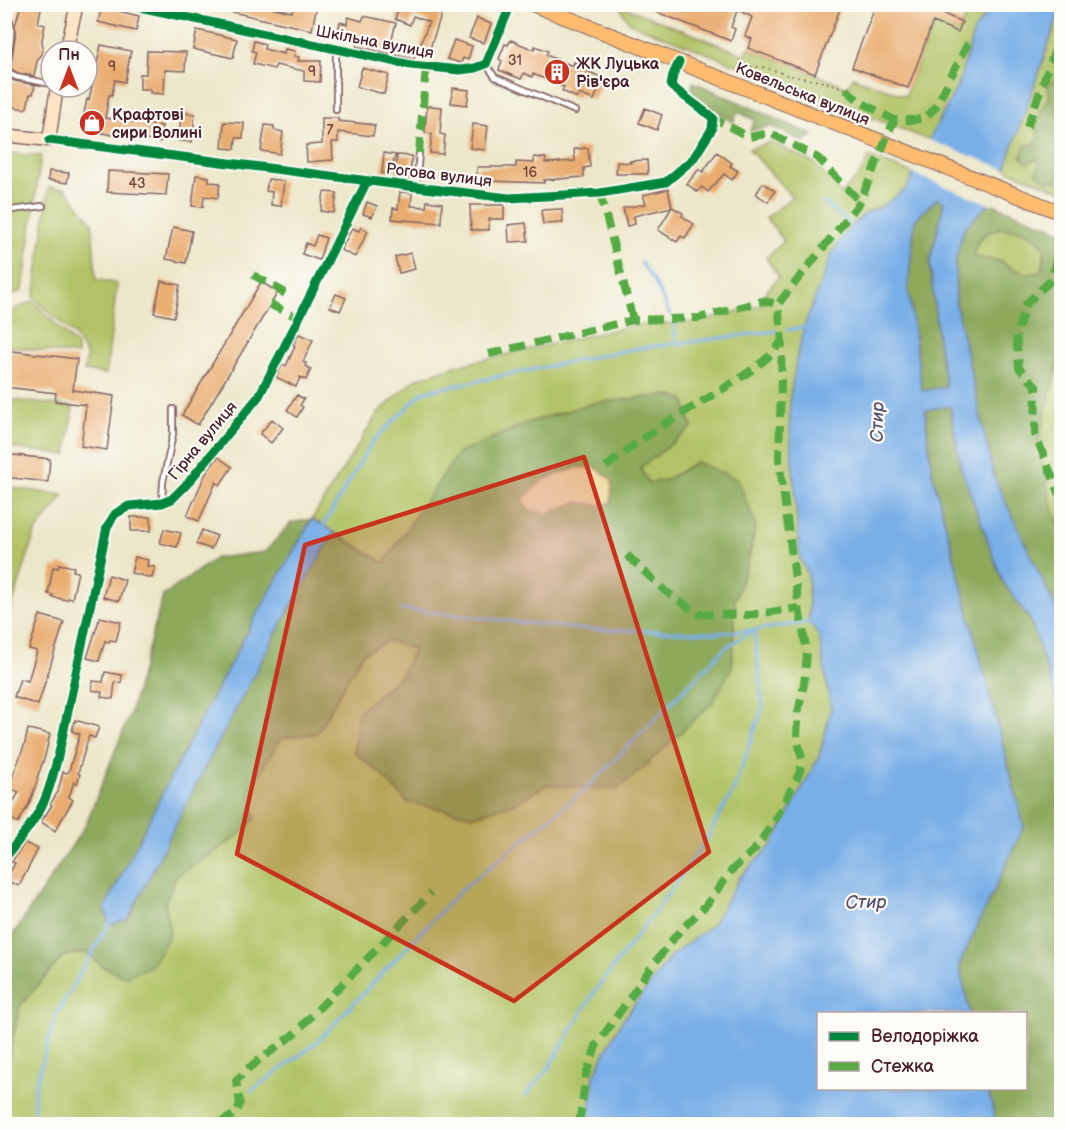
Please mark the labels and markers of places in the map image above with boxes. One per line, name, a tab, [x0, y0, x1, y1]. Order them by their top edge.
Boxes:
place label: ЖК Луцька Рів'єра	[576, 55, 660, 92]
building icon: ЖК Луцька Рів'єра	[542, 57, 572, 87]
place label: Крафтові сири Волині	[112, 106, 202, 143]
shop icon: Крафтові сири Волині	[77, 108, 107, 138]

